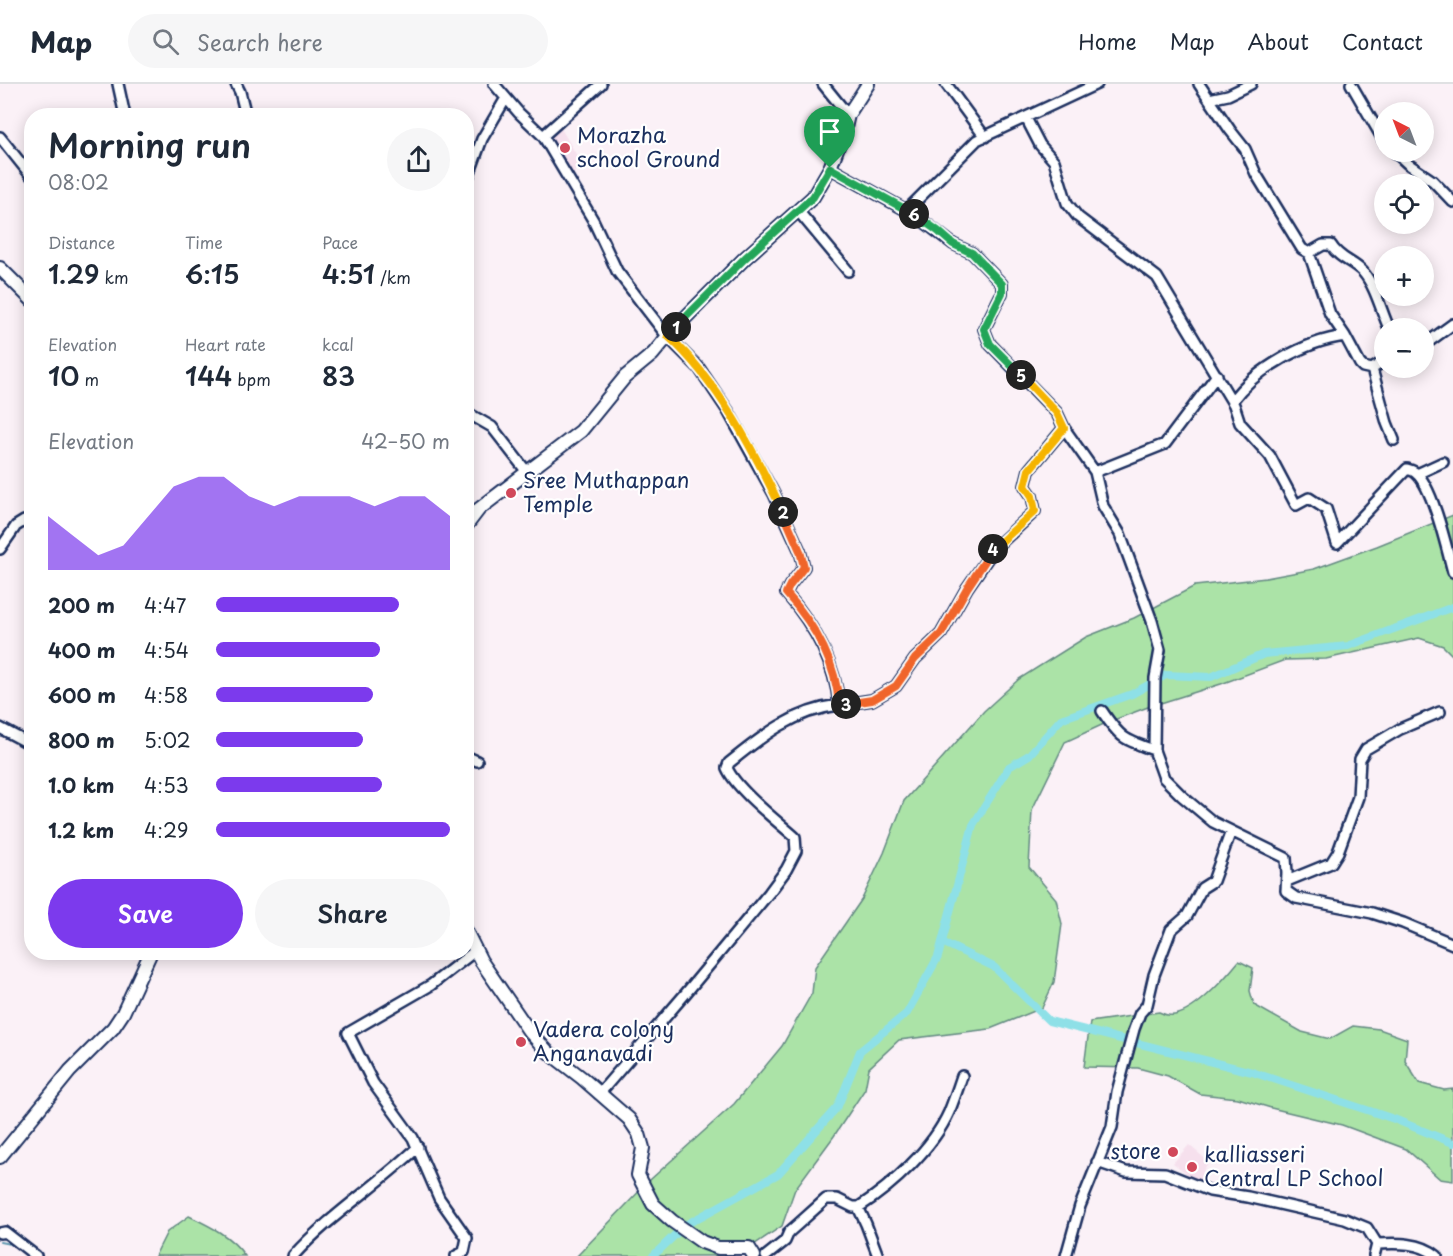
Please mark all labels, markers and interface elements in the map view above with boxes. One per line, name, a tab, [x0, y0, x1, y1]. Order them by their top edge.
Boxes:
search box	[128, 14, 548, 68]
text: Map	[30, 20, 92, 63]
icon: search	[149, 25, 182, 58]
text: Search here	[197, 25, 323, 58]
text: Home	[1078, 25, 1137, 57]
text: Map	[1170, 25, 1215, 57]
text: About	[1248, 25, 1309, 57]
text: Contact	[1342, 25, 1423, 57]
north arrow	[1374, 102, 1434, 162]
map controls	[1374, 102, 1434, 378]
pin	[804, 106, 855, 168]
icon: arrive	[813, 115, 846, 148]
place label: Morazha school Ground	[577, 118, 720, 174]
text: Morning run	[48, 119, 251, 169]
button: share	[387, 128, 450, 191]
marker: Morazha school Ground	[558, 141, 572, 155]
text: 08:02	[48, 167, 109, 197]
button: locate	[1374, 174, 1434, 234]
pin: 6	[899, 199, 929, 229]
text: 6	[908, 202, 920, 226]
text: Distance	[48, 230, 115, 254]
text: Time	[185, 230, 223, 254]
text: Pace	[322, 230, 358, 254]
button: +	[1374, 246, 1434, 306]
text: 1.29	[48, 254, 99, 293]
text: 6:15	[185, 254, 240, 293]
text: 4:51	[322, 254, 375, 293]
text: km	[99, 265, 129, 289]
text: /km	[375, 265, 411, 289]
pin: 1	[661, 312, 691, 342]
text: 1	[672, 315, 680, 339]
button: −	[1374, 318, 1434, 378]
text: Elevation	[48, 332, 117, 356]
text: Heart rate	[185, 332, 266, 356]
text: kcal	[322, 332, 354, 356]
text: 10	[48, 356, 79, 395]
text: 144	[185, 356, 232, 395]
text: 83	[322, 356, 355, 395]
pin: 5	[1006, 360, 1036, 390]
text: 5	[1016, 363, 1026, 387]
text: m	[79, 367, 99, 391]
text: bpm	[232, 367, 271, 391]
text: Elevation	[48, 426, 134, 456]
text: 42–50 m	[361, 426, 450, 456]
place label: Sree Muthappan Temple	[523, 463, 690, 519]
marker: Sree Muthappan Temple	[504, 486, 518, 500]
pin: 2	[768, 497, 798, 527]
text: 2	[777, 500, 789, 524]
pin: 4	[978, 534, 1008, 564]
text: 4	[988, 537, 998, 561]
text: 200 m	[48, 590, 115, 620]
text: 4:47	[144, 590, 186, 620]
text: 400 m	[48, 635, 116, 665]
text: 4:54	[144, 635, 189, 665]
text: 600 m	[48, 680, 116, 710]
text: 4:58	[144, 680, 188, 710]
pin: 3	[831, 689, 861, 719]
text: 3	[841, 692, 851, 716]
text: 800 m	[48, 725, 115, 755]
text: 5:02	[144, 725, 191, 755]
text: 1.0 km	[48, 770, 115, 800]
text: 4:53	[144, 770, 189, 800]
text: 1.2 km	[48, 815, 114, 845]
text: 4:29	[144, 815, 188, 845]
button: Save	[48, 879, 243, 948]
button: Share	[255, 879, 450, 948]
place label: Vadera colony Anganavadi	[533, 1012, 674, 1068]
marker: Vadera colony Anganavadi	[514, 1035, 528, 1049]
place label: store	[1111, 1134, 1161, 1166]
place label: kalliasseri Central LP School	[1204, 1137, 1383, 1193]
marker: store	[1166, 1145, 1180, 1159]
marker: kalliasseri Central LP School	[1185, 1160, 1199, 1174]

